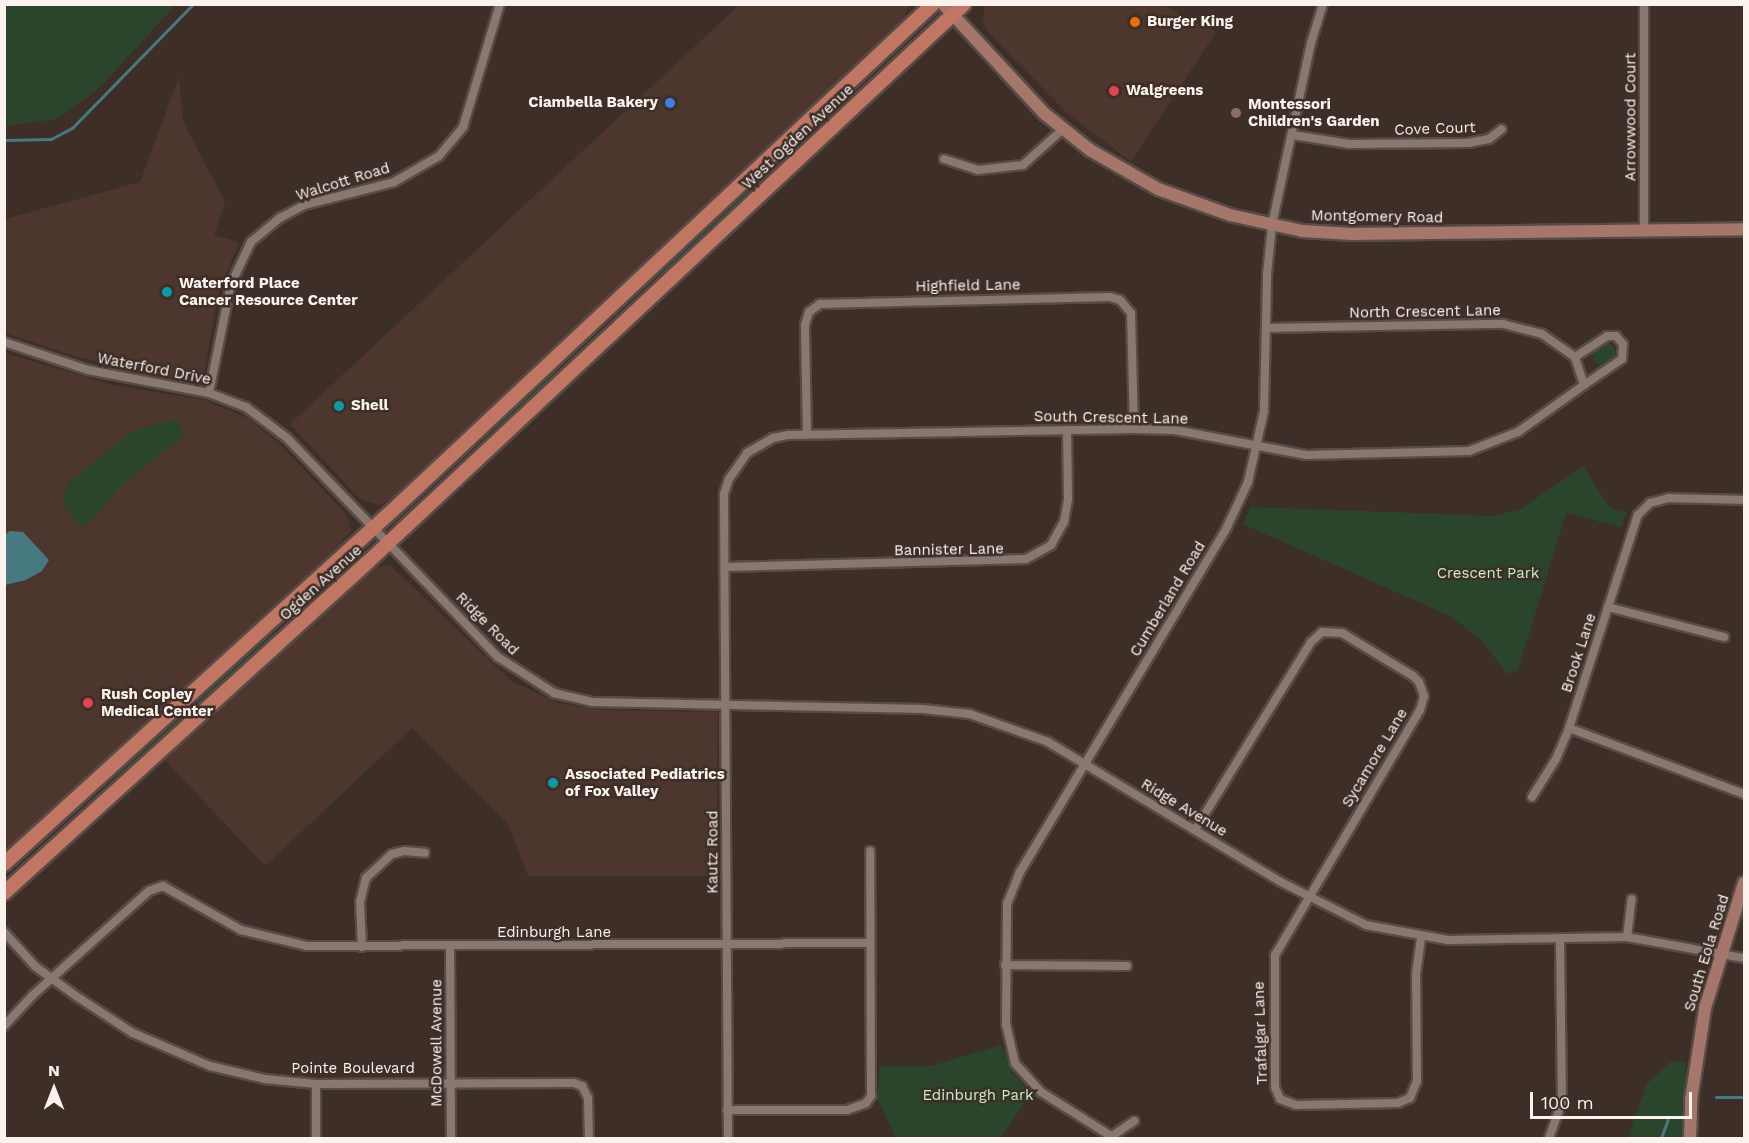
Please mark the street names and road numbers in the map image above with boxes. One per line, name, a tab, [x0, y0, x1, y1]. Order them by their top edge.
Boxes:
street label: Arrowwood Court	[1622, 53, 1640, 181]
street label: West Ogden Avenue	[738, 80, 858, 194]
street label: Cove Court	[1394, 119, 1476, 139]
street label: Walcott Road	[294, 159, 392, 205]
street label: Montgomery Road	[1311, 207, 1443, 227]
street label: Highfield Lane	[915, 276, 1021, 296]
street label: North Crescent Lane	[1349, 302, 1501, 322]
street label: Waterford Drive	[96, 349, 212, 389]
street label: South Crescent Lane	[1034, 408, 1188, 428]
street label: Cumberland Road	[1126, 538, 1210, 660]
street label: Bannister Lane	[894, 540, 1004, 560]
street label: Ogden Avenue	[276, 541, 366, 625]
street label: Ridge Road	[452, 589, 522, 659]
street label: Brook Lane	[1558, 611, 1600, 695]
street label: Sycamore Lane	[1338, 705, 1412, 811]
street label: Ridge Avenue	[1137, 775, 1231, 841]
street label: Kautz Road	[704, 810, 722, 894]
street label: South Eola Road	[1681, 892, 1733, 1014]
street label: Edinburgh Lane	[497, 924, 611, 942]
street label: McDowell Avenue	[428, 979, 446, 1107]
street label: Trafalgar Lane	[1250, 981, 1272, 1085]
street label: Pointe Boulevard	[291, 1060, 415, 1078]

